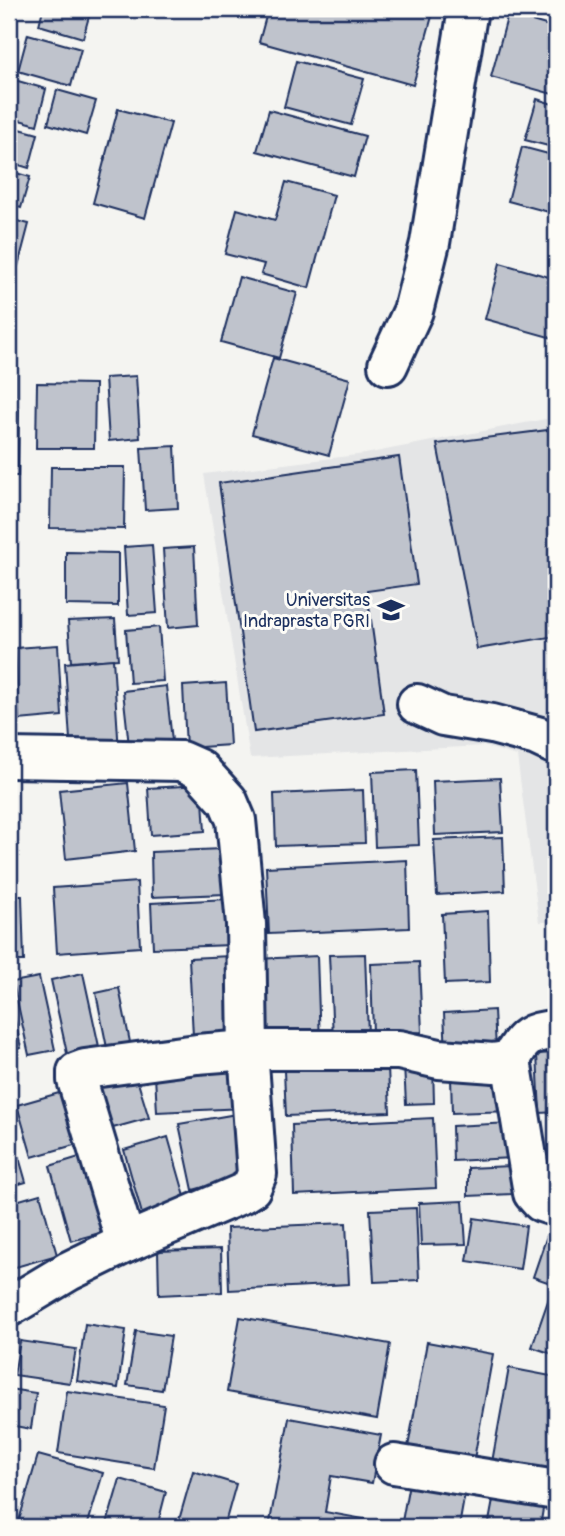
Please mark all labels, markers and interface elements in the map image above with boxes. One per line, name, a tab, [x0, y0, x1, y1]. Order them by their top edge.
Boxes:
place label: Universitas Indraprasta PGRI	[243, 589, 370, 633]
school or university icon: Universitas Indraprasta PGRI	[376, 595, 406, 625]

